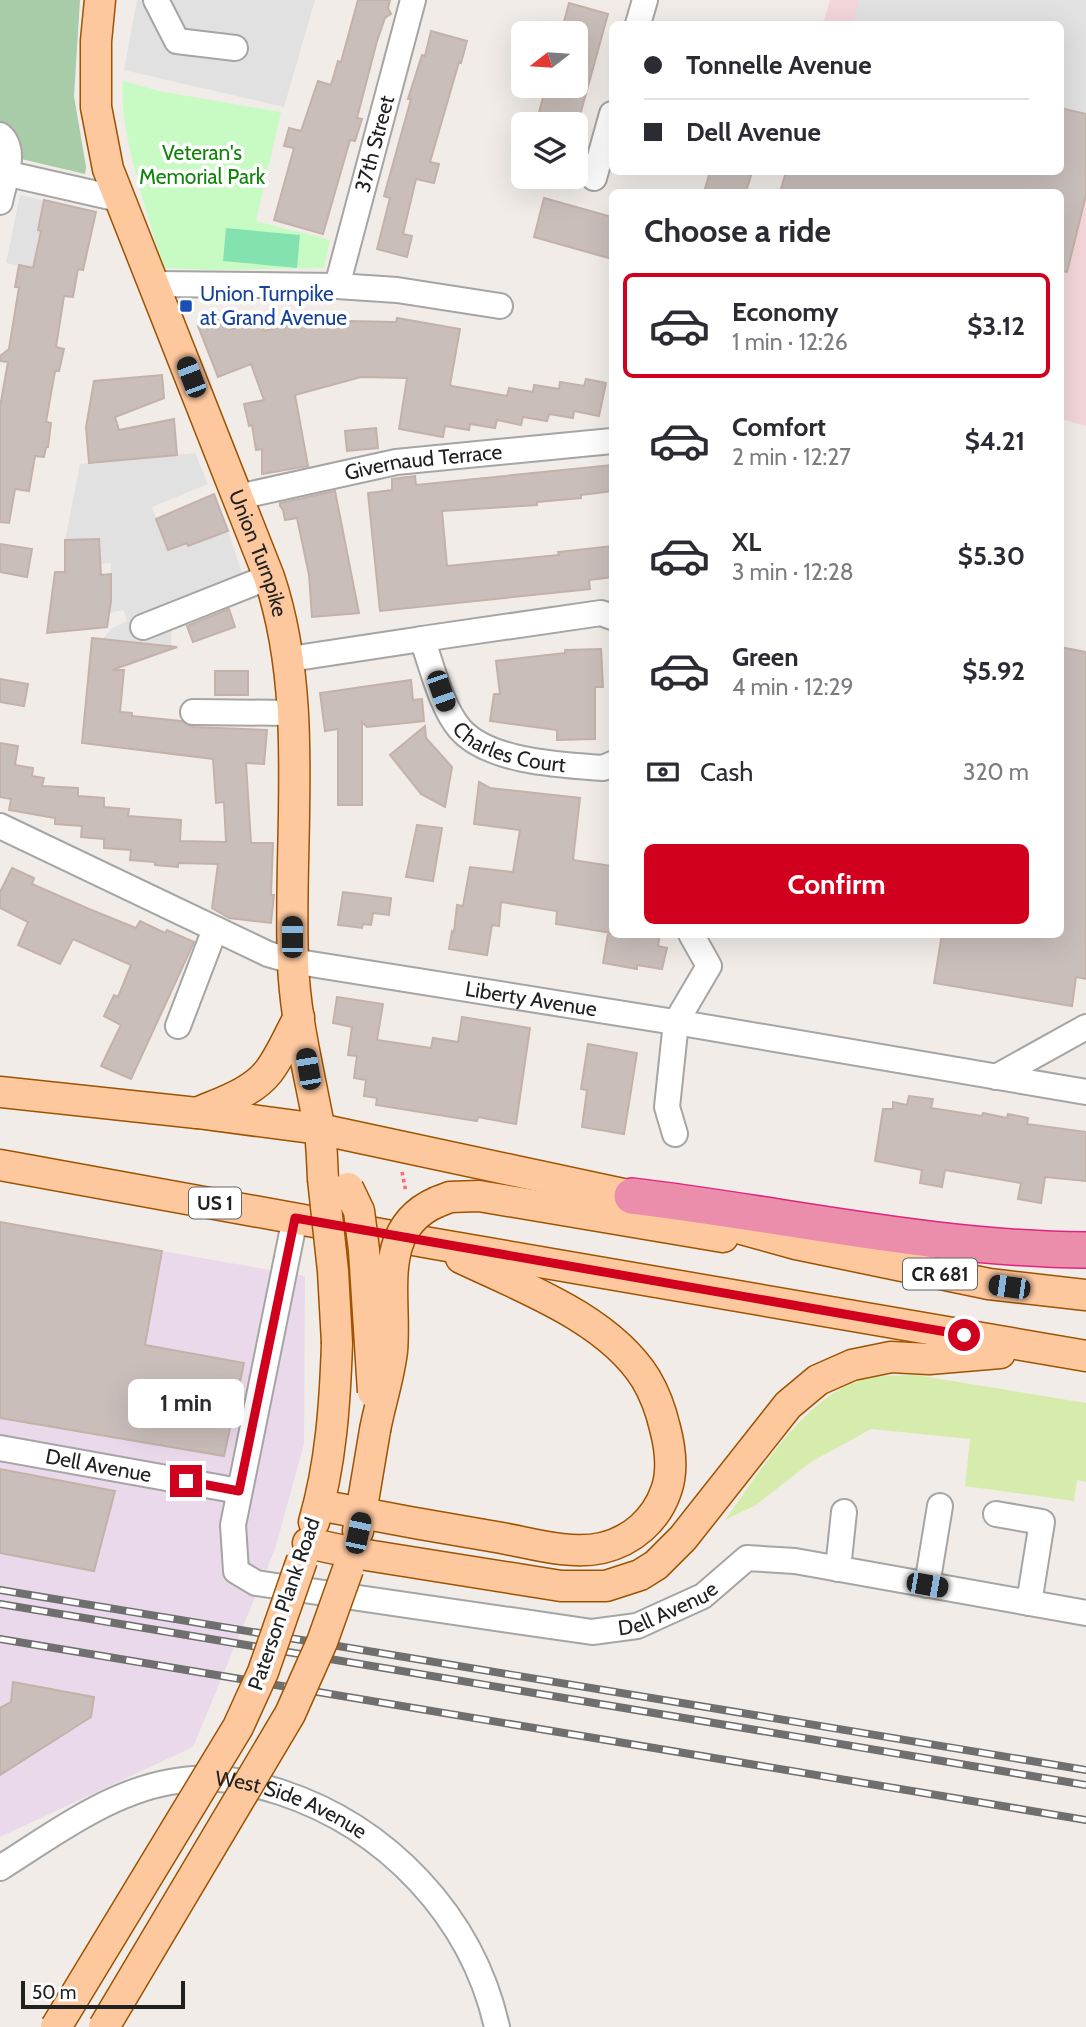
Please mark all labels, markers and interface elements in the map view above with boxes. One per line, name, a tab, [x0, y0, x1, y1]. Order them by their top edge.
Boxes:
north arrow	[511, 21, 588, 98]
map controls	[511, 21, 588, 189]
text: Tonnelle Avenue	[686, 49, 872, 81]
street label: 37th Street	[349, 93, 399, 195]
button: layers	[511, 112, 588, 189]
text: Dell Avenue	[686, 116, 821, 148]
park label: Veteran's Memorial Park	[139, 140, 266, 189]
text: Choose a ride	[644, 211, 831, 250]
place label: Union Turnpike at Grand Avenue	[200, 281, 347, 330]
icon: car	[648, 294, 711, 357]
text: Economy	[732, 296, 838, 328]
marker: Union Turnpike at Grand Avenue	[178, 298, 194, 314]
text: $3.12	[967, 310, 1025, 342]
text: 1 min · 12:26	[732, 328, 848, 356]
car	[174, 354, 209, 400]
icon: car	[648, 409, 711, 472]
text: Comfort	[732, 411, 826, 443]
text: $4.21	[965, 425, 1025, 457]
street label: Givernaud Terrace	[342, 439, 504, 485]
text: 2 min · 12:27	[732, 443, 851, 471]
street label: Union Turnpike	[224, 486, 293, 619]
icon: car	[648, 524, 711, 587]
text: XL	[732, 526, 761, 558]
text: $5.30	[958, 540, 1025, 572]
text: 3 min · 12:28	[732, 558, 854, 586]
icon: car	[648, 639, 711, 702]
text: Green	[732, 641, 799, 673]
text: $5.92	[962, 655, 1025, 687]
car	[425, 668, 458, 714]
text: 4 min · 12:29	[732, 673, 854, 701]
street label: Charles Court	[448, 716, 567, 777]
icon: cash	[644, 753, 682, 791]
text: Cash	[700, 756, 753, 788]
text: 320 m	[963, 758, 1029, 786]
button: Confirm	[644, 844, 1029, 924]
car	[282, 916, 303, 958]
street label: Liberty Avenue	[463, 976, 599, 1021]
car	[295, 1046, 322, 1092]
road number: US 1	[189, 1188, 241, 1218]
road number: CR 681	[903, 1258, 977, 1290]
car	[987, 1274, 1032, 1300]
route start	[948, 1319, 980, 1351]
callout: 1 min	[128, 1380, 244, 1428]
text: 1 min	[160, 1389, 212, 1417]
street label: Dell Avenue	[44, 1443, 154, 1487]
route end	[170, 1465, 202, 1497]
car	[344, 1510, 373, 1556]
street label: Paterson Plank Road	[242, 1514, 325, 1693]
car	[905, 1571, 950, 1599]
street label: Dell Avenue	[616, 1576, 723, 1640]
street label: West Side Avenue	[214, 1765, 372, 1844]
scale bar	[21, 1978, 186, 2010]
text: 50 m	[32, 1981, 76, 2004]

